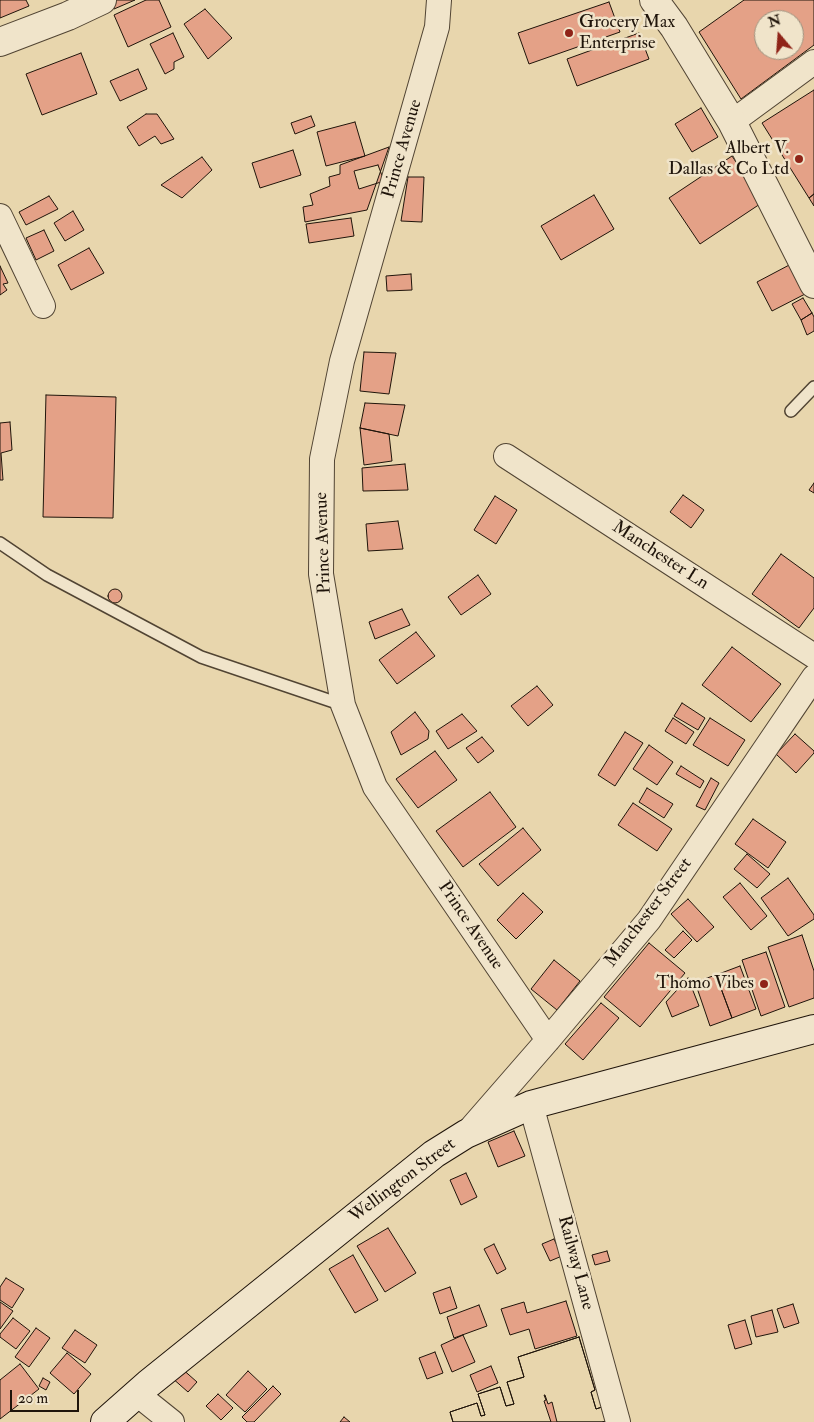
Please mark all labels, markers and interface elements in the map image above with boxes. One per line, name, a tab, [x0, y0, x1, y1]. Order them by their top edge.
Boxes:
north arrow	[754, 10, 804, 60]
text: N	[766, 11, 783, 31]
place label: Grocery Max Enterprise	[579, 12, 675, 54]
marker: Grocery Max Enterprise	[563, 27, 575, 39]
street label: Prince Avenue	[379, 97, 427, 201]
place label: Albert V. Dallas & Co Ltd	[668, 138, 789, 180]
marker: Albert V. Dallas & Co Ltd	[793, 153, 805, 165]
street label: Prince Avenue	[311, 492, 337, 594]
street label: Manchester Ln	[608, 517, 712, 595]
street label: Manchester Street	[601, 854, 697, 972]
street label: Prince Avenue	[433, 878, 507, 974]
place label: Thomo Vibes	[656, 973, 754, 995]
marker: Thomo Vibes	[758, 978, 770, 990]
street label: Wellington Street	[346, 1134, 460, 1228]
street label: Railway Lane	[552, 1213, 598, 1313]
scale bar	[12, 1380, 81, 1412]
text: 20 m	[18, 1389, 48, 1408]

